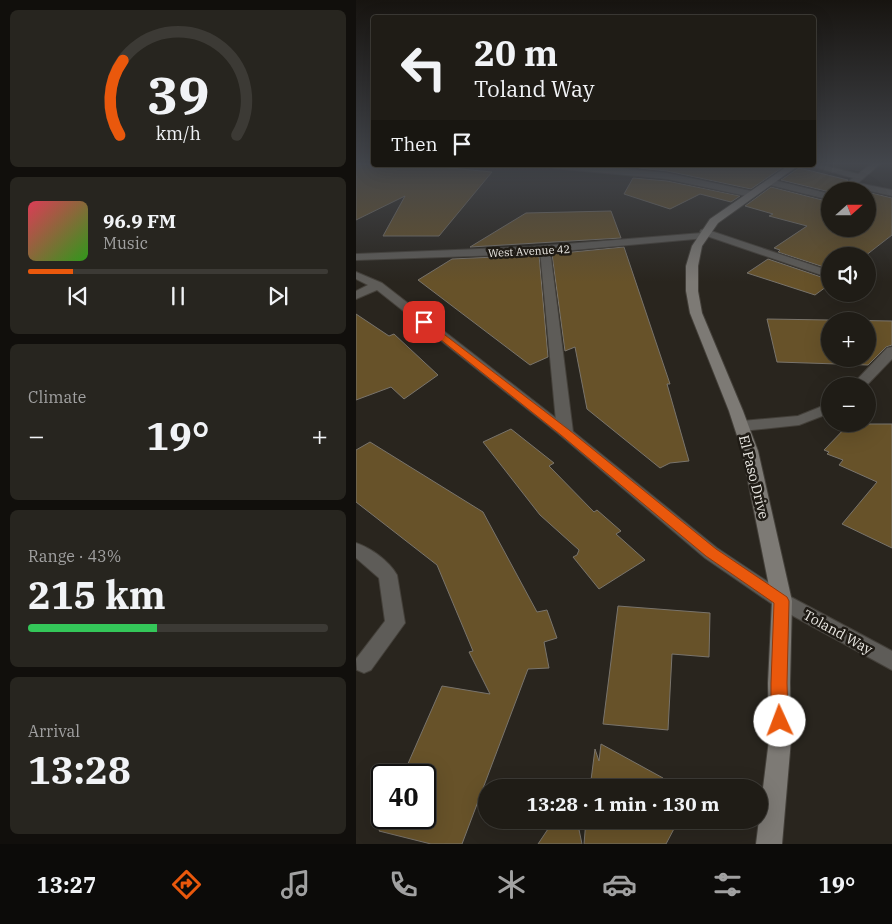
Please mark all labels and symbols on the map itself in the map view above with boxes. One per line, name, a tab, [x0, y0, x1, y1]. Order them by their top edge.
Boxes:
north arrow	[821, 182, 876, 238]
street label: West Avenue 42	[488, 242, 570, 260]
pin	[403, 301, 445, 343]
street label: El Paso Drive	[735, 433, 773, 521]
street label: Toland Way	[800, 606, 876, 659]
position arrow	[753, 694, 805, 746]
speed limit sign: 40	[371, 764, 436, 829]

